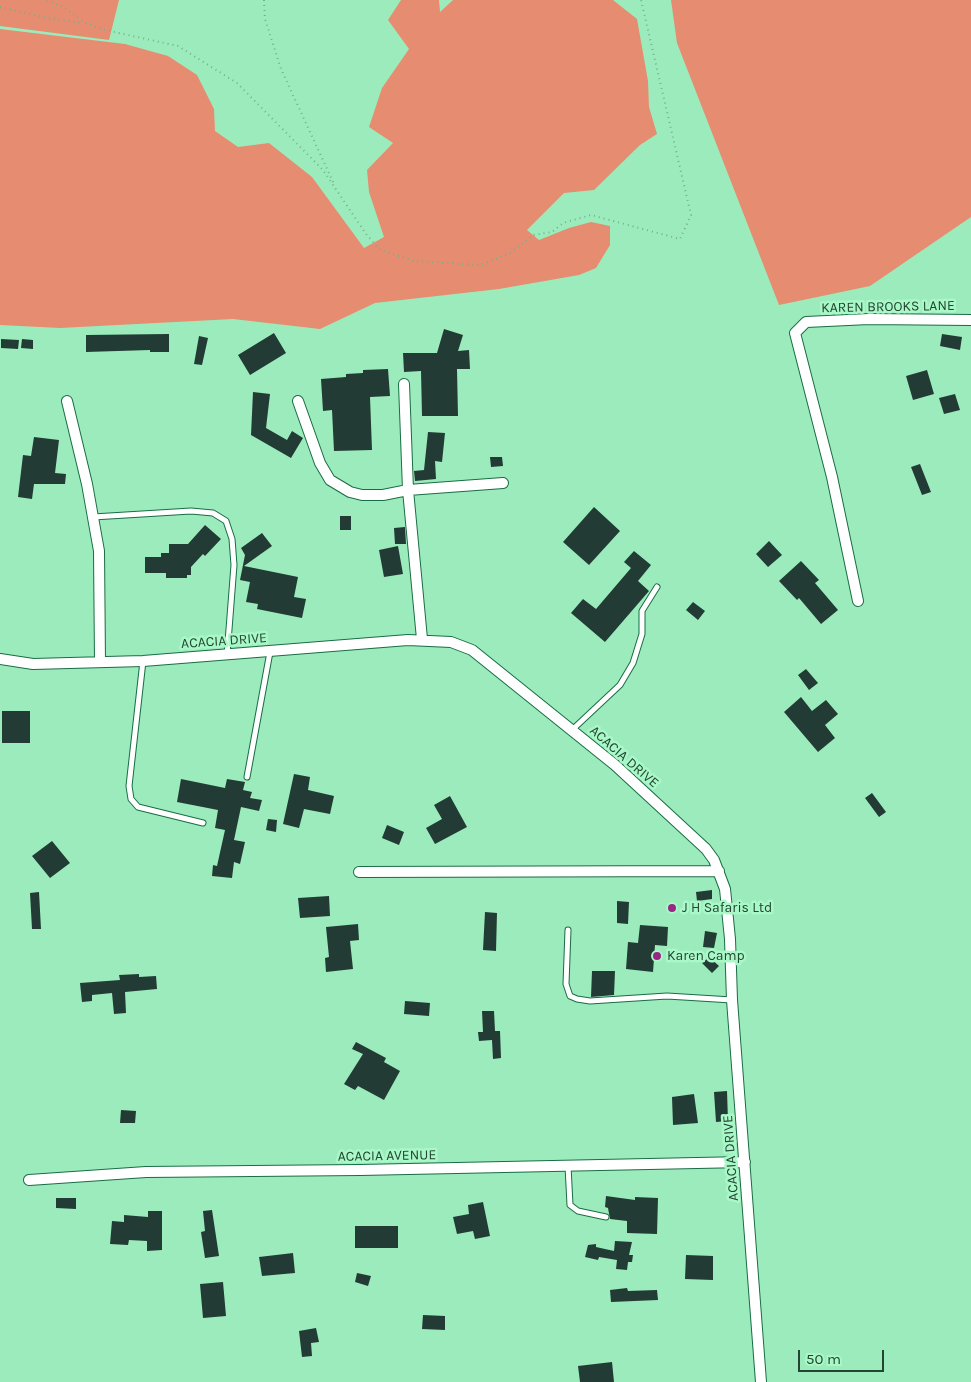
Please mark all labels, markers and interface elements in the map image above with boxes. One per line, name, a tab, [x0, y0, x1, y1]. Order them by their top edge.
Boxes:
street label: KAREN BROOKS LANE	[821, 297, 955, 317]
street label: ACACIA DRIVE	[181, 630, 267, 652]
street label: ACACIA DRIVE	[586, 722, 662, 792]
place label: J H Safaris Ltd	[682, 900, 772, 916]
marker: J H Safaris Ltd	[666, 902, 678, 914]
place label: Karen Camp	[667, 948, 745, 964]
marker: Karen Camp	[651, 950, 663, 962]
street label: ACACIA DRIVE	[720, 1115, 742, 1201]
street label: ACACIA AVENUE	[338, 1147, 436, 1165]
scale bar	[801, 1340, 887, 1372]
text: 50 m	[806, 1350, 841, 1368]

